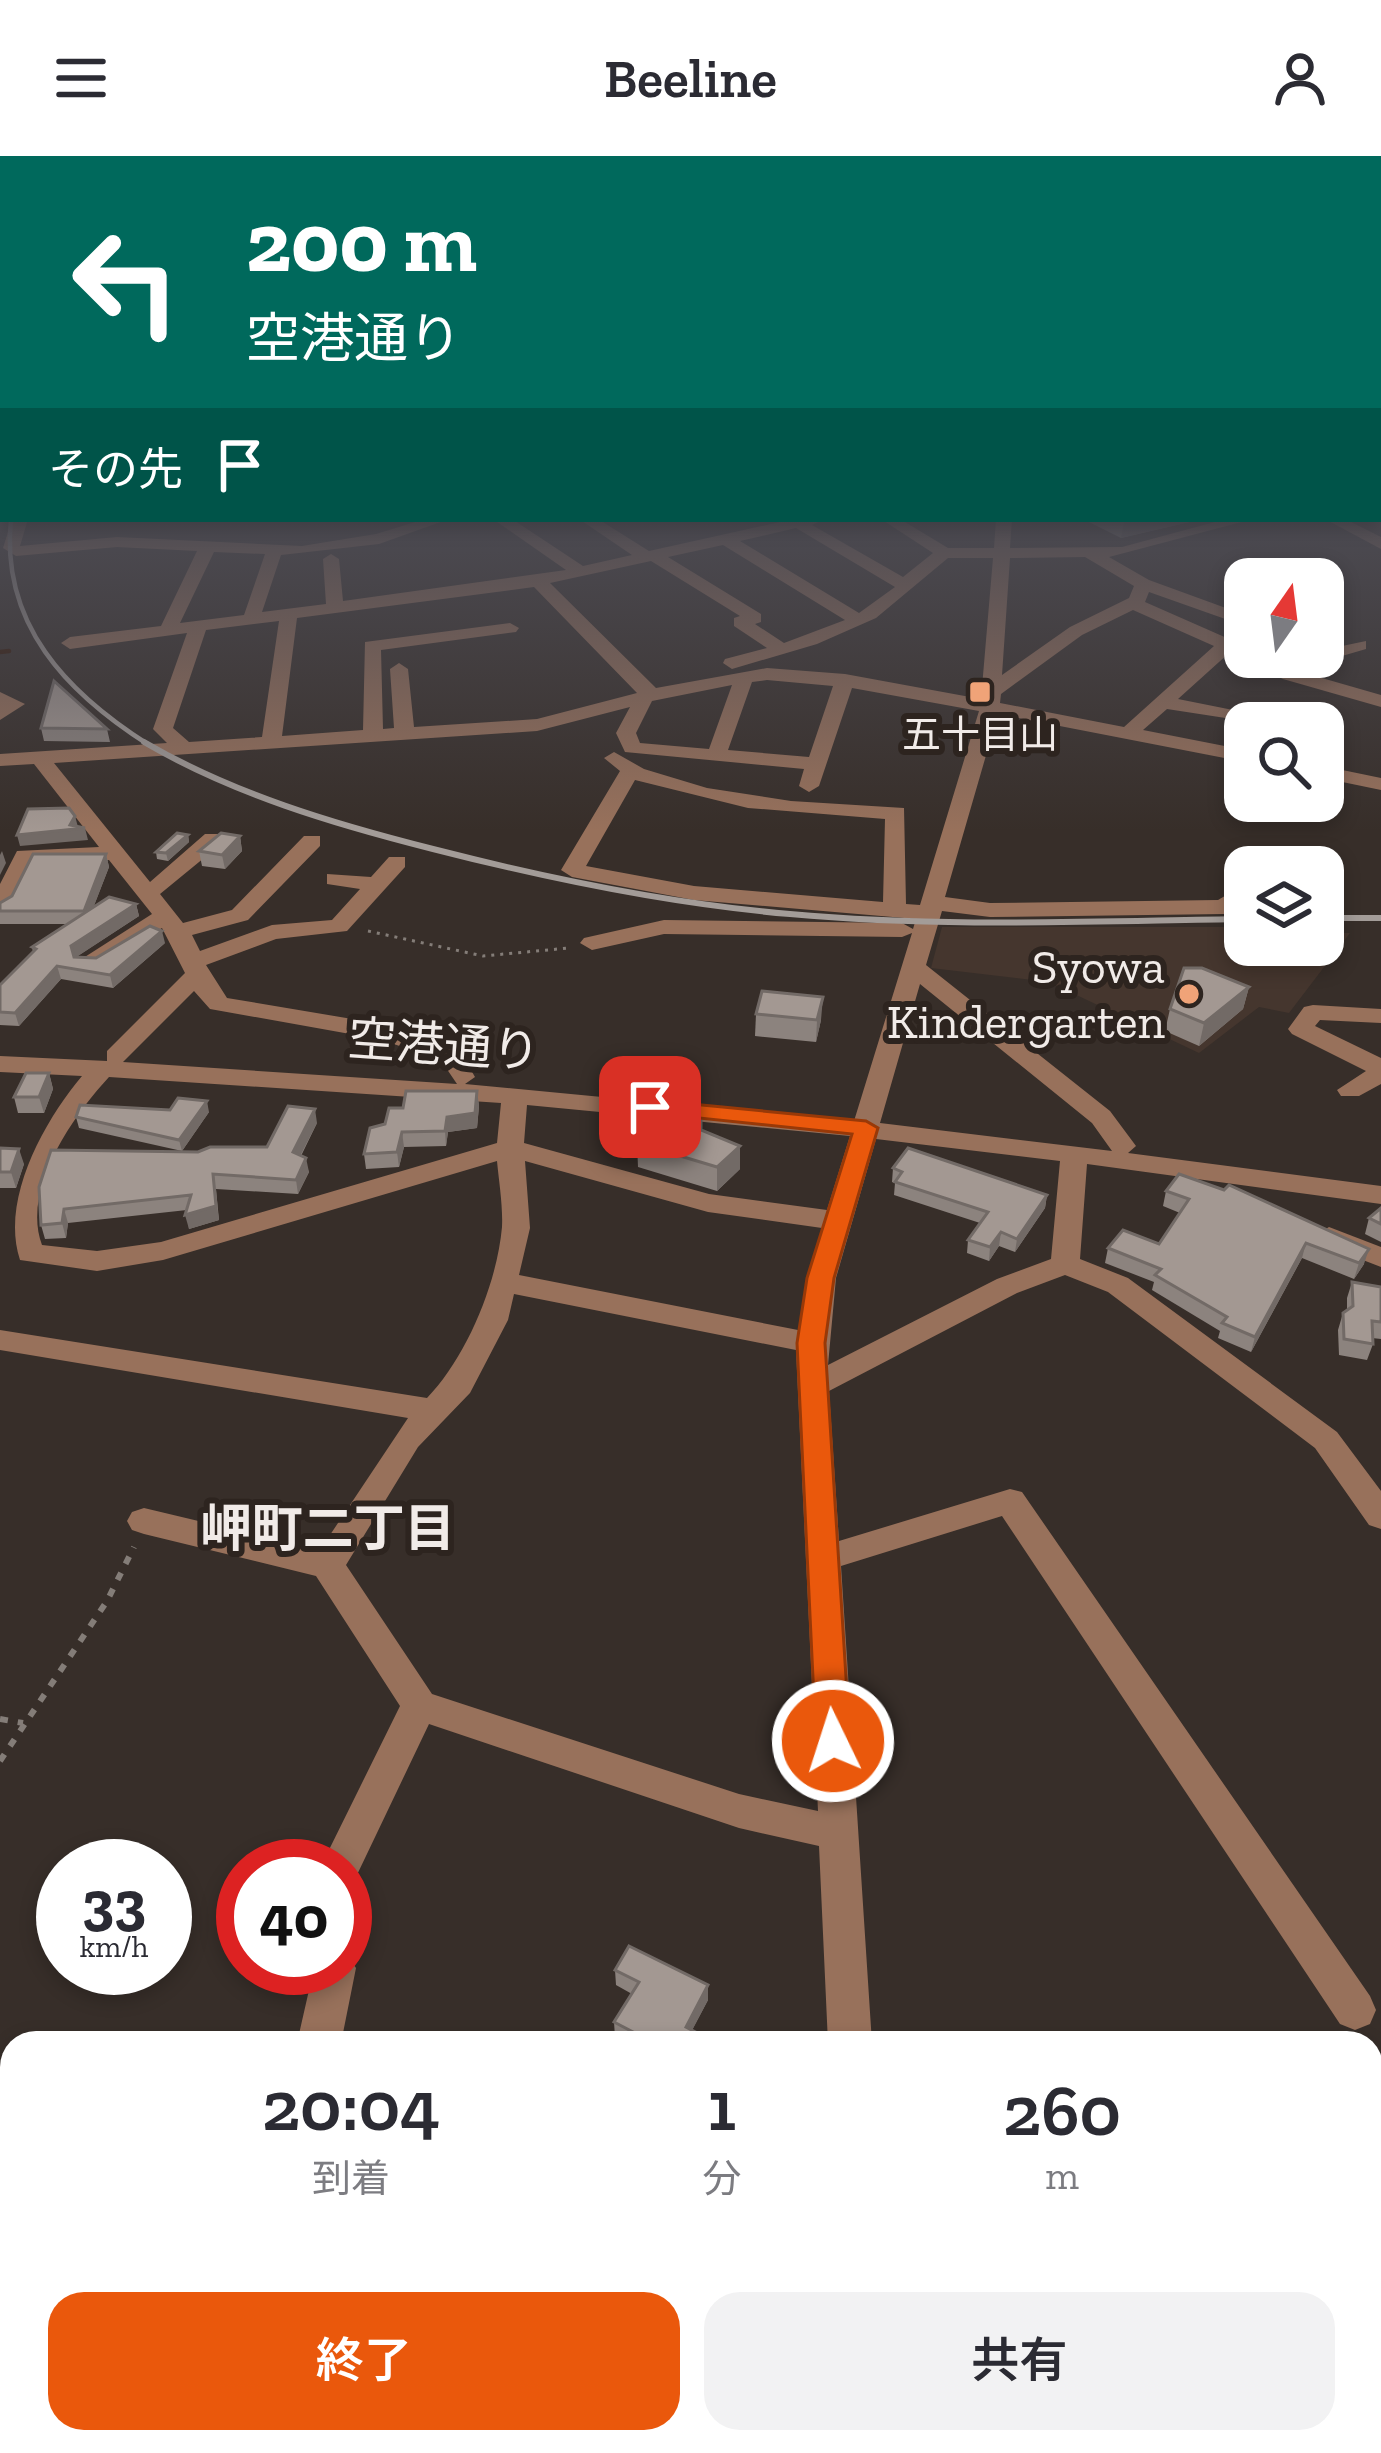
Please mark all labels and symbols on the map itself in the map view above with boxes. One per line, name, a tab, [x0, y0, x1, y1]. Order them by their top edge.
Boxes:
north arrow	[1224, 558, 1344, 678]
marker: 五十目山	[967, 679, 993, 705]
place label: 五十目山	[902, 711, 1058, 758]
place label: Syowa Kindergarten	[887, 938, 1165, 1050]
marker: Syowa Kindergarten	[1176, 981, 1202, 1007]
street label: 空港通り	[346, 1010, 542, 1080]
pin	[599, 1056, 701, 1158]
district label: 岬町二丁目	[200, 1498, 456, 1559]
position arrow	[770, 1678, 896, 1804]
speed limit sign: 40	[216, 1839, 372, 1995]

